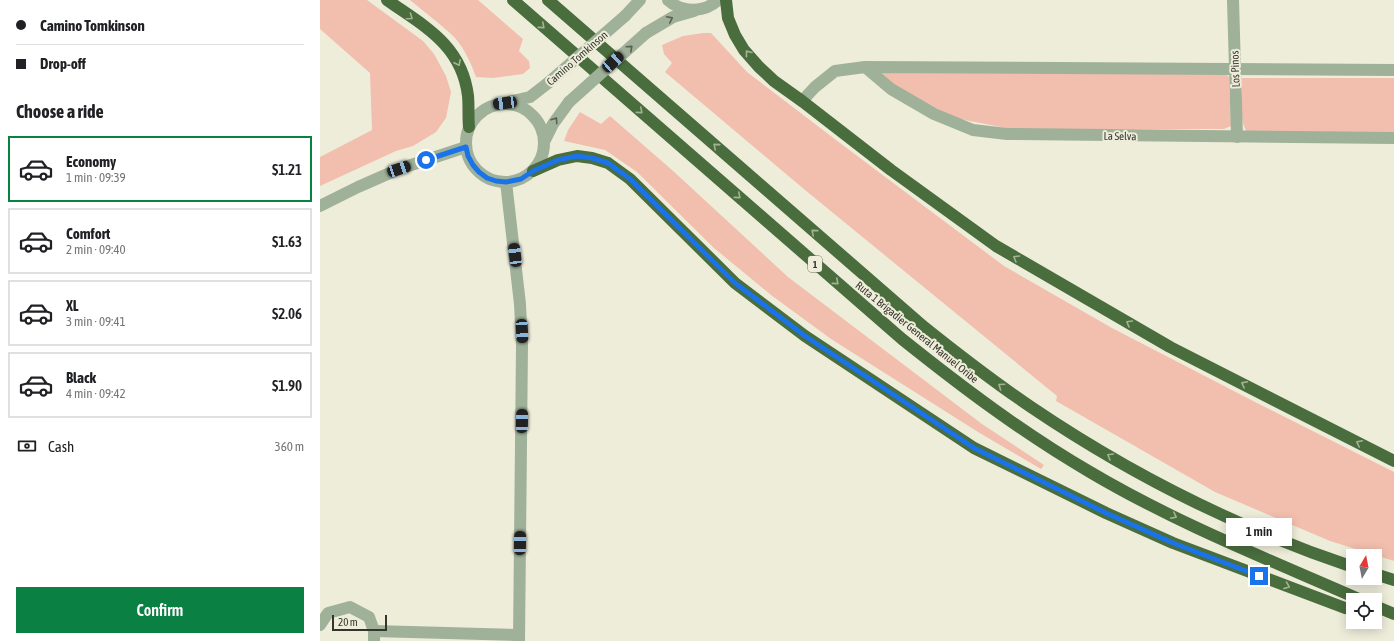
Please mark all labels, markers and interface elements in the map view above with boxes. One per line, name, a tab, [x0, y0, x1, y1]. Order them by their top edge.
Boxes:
one-way arrow	[406, 12, 413, 19]
one-way arrow	[666, 16, 673, 24]
text: Camino Tomkinson	[40, 17, 145, 34]
one-way arrow	[537, 21, 545, 28]
street label: Camino Tomkinson	[544, 28, 610, 88]
one-way arrow	[625, 45, 633, 53]
car	[600, 50, 626, 74]
street label: Los Pinos	[1228, 50, 1242, 88]
one-way arrow	[745, 51, 752, 58]
text: Drop-off	[40, 55, 86, 72]
one-way arrow	[453, 59, 461, 66]
car	[492, 96, 518, 110]
text: Choose a ride	[16, 101, 104, 122]
one-way arrow	[635, 106, 643, 113]
one-way arrow	[551, 117, 558, 124]
street label: La Selva	[1103, 130, 1137, 142]
one-way arrow	[713, 144, 720, 151]
icon: car	[18, 151, 54, 187]
route start	[417, 151, 435, 169]
text: Economy	[66, 153, 116, 170]
car	[386, 160, 412, 178]
text: $1.21	[272, 161, 302, 178]
text: 1 min · 09:39	[66, 170, 126, 185]
one-way arrow	[733, 192, 741, 199]
icon: car	[18, 223, 54, 259]
text: Comfort	[66, 225, 110, 242]
one-way arrow	[811, 229, 819, 236]
text: $1.63	[272, 233, 302, 250]
text: 2 min · 09:40	[66, 242, 126, 257]
car	[508, 242, 522, 268]
road number: 1	[808, 256, 822, 272]
one-way arrow	[1013, 256, 1020, 263]
one-way arrow	[831, 277, 839, 284]
street label: Ruta 1 Brigadier General Manuel Oribe	[853, 279, 981, 385]
icon: car	[18, 295, 54, 331]
text: XL	[66, 297, 79, 314]
text: $2.06	[272, 305, 302, 322]
text: 3 min · 09:41	[66, 314, 126, 329]
car	[515, 319, 529, 343]
one-way arrow	[1126, 320, 1133, 327]
icon: car	[18, 367, 54, 403]
text: Black	[66, 369, 96, 386]
text: $1.90	[272, 377, 302, 394]
one-way arrow	[1240, 381, 1248, 389]
one-way arrow	[998, 383, 1005, 390]
text: 4 min · 09:42	[66, 386, 126, 401]
car	[516, 409, 528, 433]
icon: cash	[16, 435, 38, 457]
text: Cash	[48, 438, 74, 455]
text: 360 m	[275, 439, 304, 454]
one-way arrow	[1356, 441, 1364, 448]
one-way arrow	[1107, 453, 1114, 460]
one-way arrow	[1170, 512, 1177, 519]
callout: 1 min	[1226, 518, 1292, 546]
text: 1 min	[1246, 524, 1272, 539]
car	[514, 531, 526, 555]
north arrow	[1346, 549, 1382, 585]
map controls	[1346, 549, 1382, 629]
route end	[1250, 567, 1268, 585]
one-way arrow	[1283, 582, 1290, 590]
button: Confirm	[16, 587, 304, 633]
button: locate	[1346, 593, 1382, 629]
scale bar	[332, 613, 387, 632]
text: 20 m	[338, 616, 358, 628]

